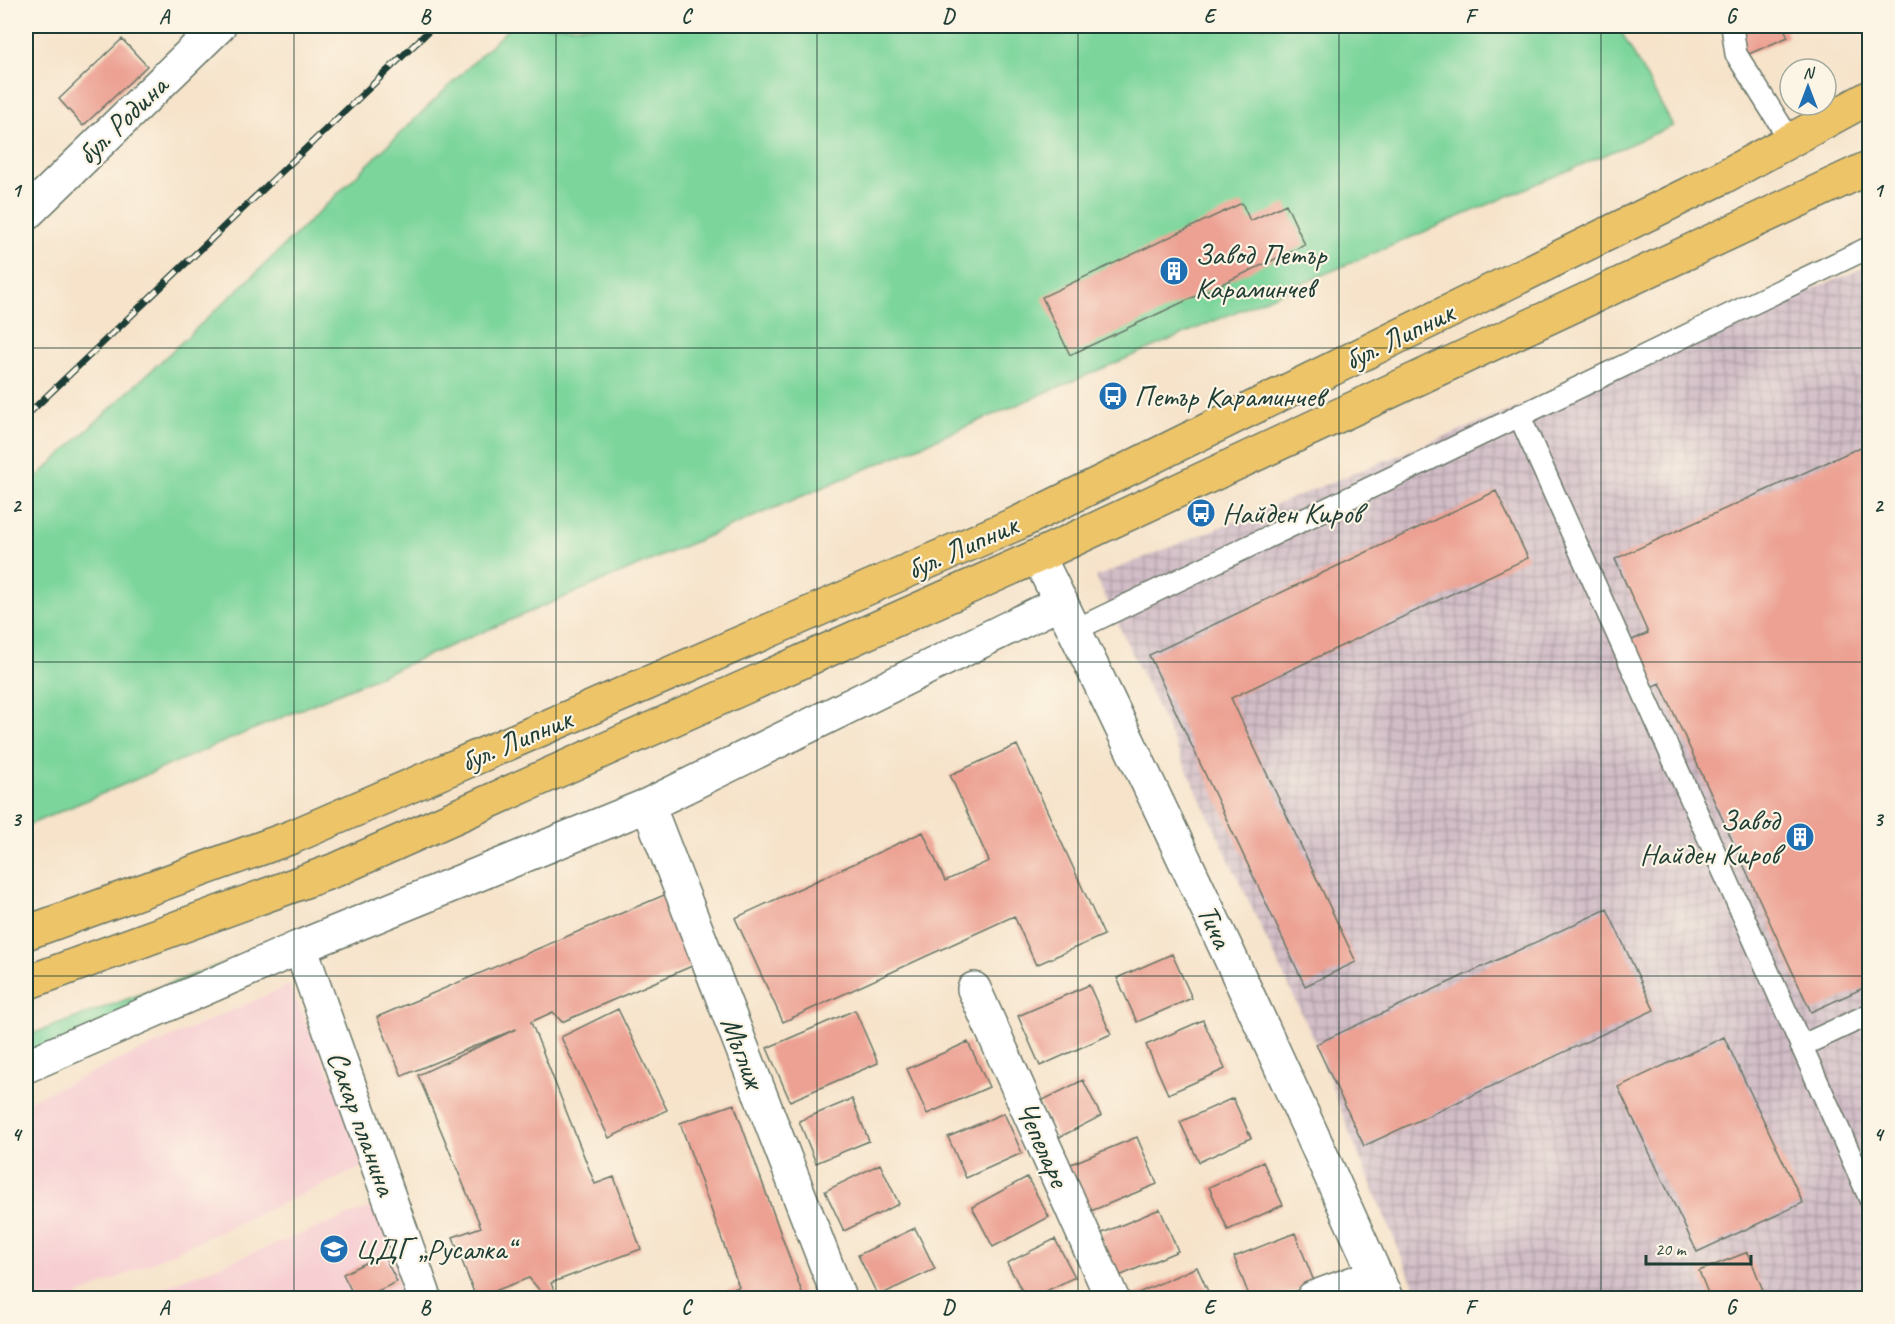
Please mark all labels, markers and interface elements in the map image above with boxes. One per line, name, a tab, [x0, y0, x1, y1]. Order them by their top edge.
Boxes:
text: A	[159, 4, 171, 29]
text: B	[420, 4, 432, 29]
text: C	[681, 4, 693, 29]
text: D	[942, 4, 956, 29]
text: E	[1204, 4, 1218, 29]
text: F	[1465, 4, 1479, 29]
text: G	[1726, 4, 1739, 29]
north arrow	[1778, 57, 1838, 117]
text: N	[1803, 63, 1816, 83]
street label: бул. Родина	[68, 65, 177, 173]
text: 1	[12, 178, 23, 203]
text: 1	[1874, 178, 1885, 203]
place label: Завод Петър Караминчев	[1195, 235, 1328, 307]
building icon: Завод Петър Караминчев	[1158, 255, 1190, 287]
street label: бул. Липник	[1338, 292, 1462, 379]
place label: Петър Караминчев	[1134, 377, 1330, 415]
bus stop icon: Петър Караминчев	[1097, 380, 1129, 412]
text: 2	[12, 493, 23, 518]
text: 2	[1874, 493, 1885, 518]
place label: Найден Киров	[1222, 494, 1368, 532]
bus stop icon: Найден Киров	[1185, 497, 1217, 529]
street label: бул. Липник	[900, 505, 1025, 588]
street label: бул. Липник	[454, 699, 580, 781]
place label: Завод Найден Киров	[1640, 801, 1786, 873]
text: 3	[12, 807, 23, 832]
text: 3	[1874, 807, 1885, 832]
building icon: Завод Найден Киров	[1784, 821, 1816, 853]
street label: Тича	[1189, 898, 1242, 956]
street label: Мъглиж	[712, 1011, 775, 1097]
street label: Сакар планина	[318, 1046, 406, 1202]
street label: Чепеларе	[1007, 1096, 1079, 1195]
text: 4	[12, 1122, 24, 1147]
text: 4	[1874, 1122, 1886, 1147]
scale bar	[1646, 1228, 1751, 1266]
place label: ЦДГ „Русалка“	[355, 1230, 520, 1268]
school or university icon: ЦДГ „Русалка“	[318, 1233, 350, 1265]
text: 20 m	[1655, 1238, 1688, 1260]
text: A	[159, 1295, 171, 1320]
text: B	[420, 1295, 432, 1320]
text: C	[681, 1295, 693, 1320]
text: D	[942, 1295, 956, 1320]
text: E	[1204, 1295, 1218, 1320]
text: F	[1465, 1295, 1479, 1320]
text: G	[1726, 1295, 1739, 1320]

